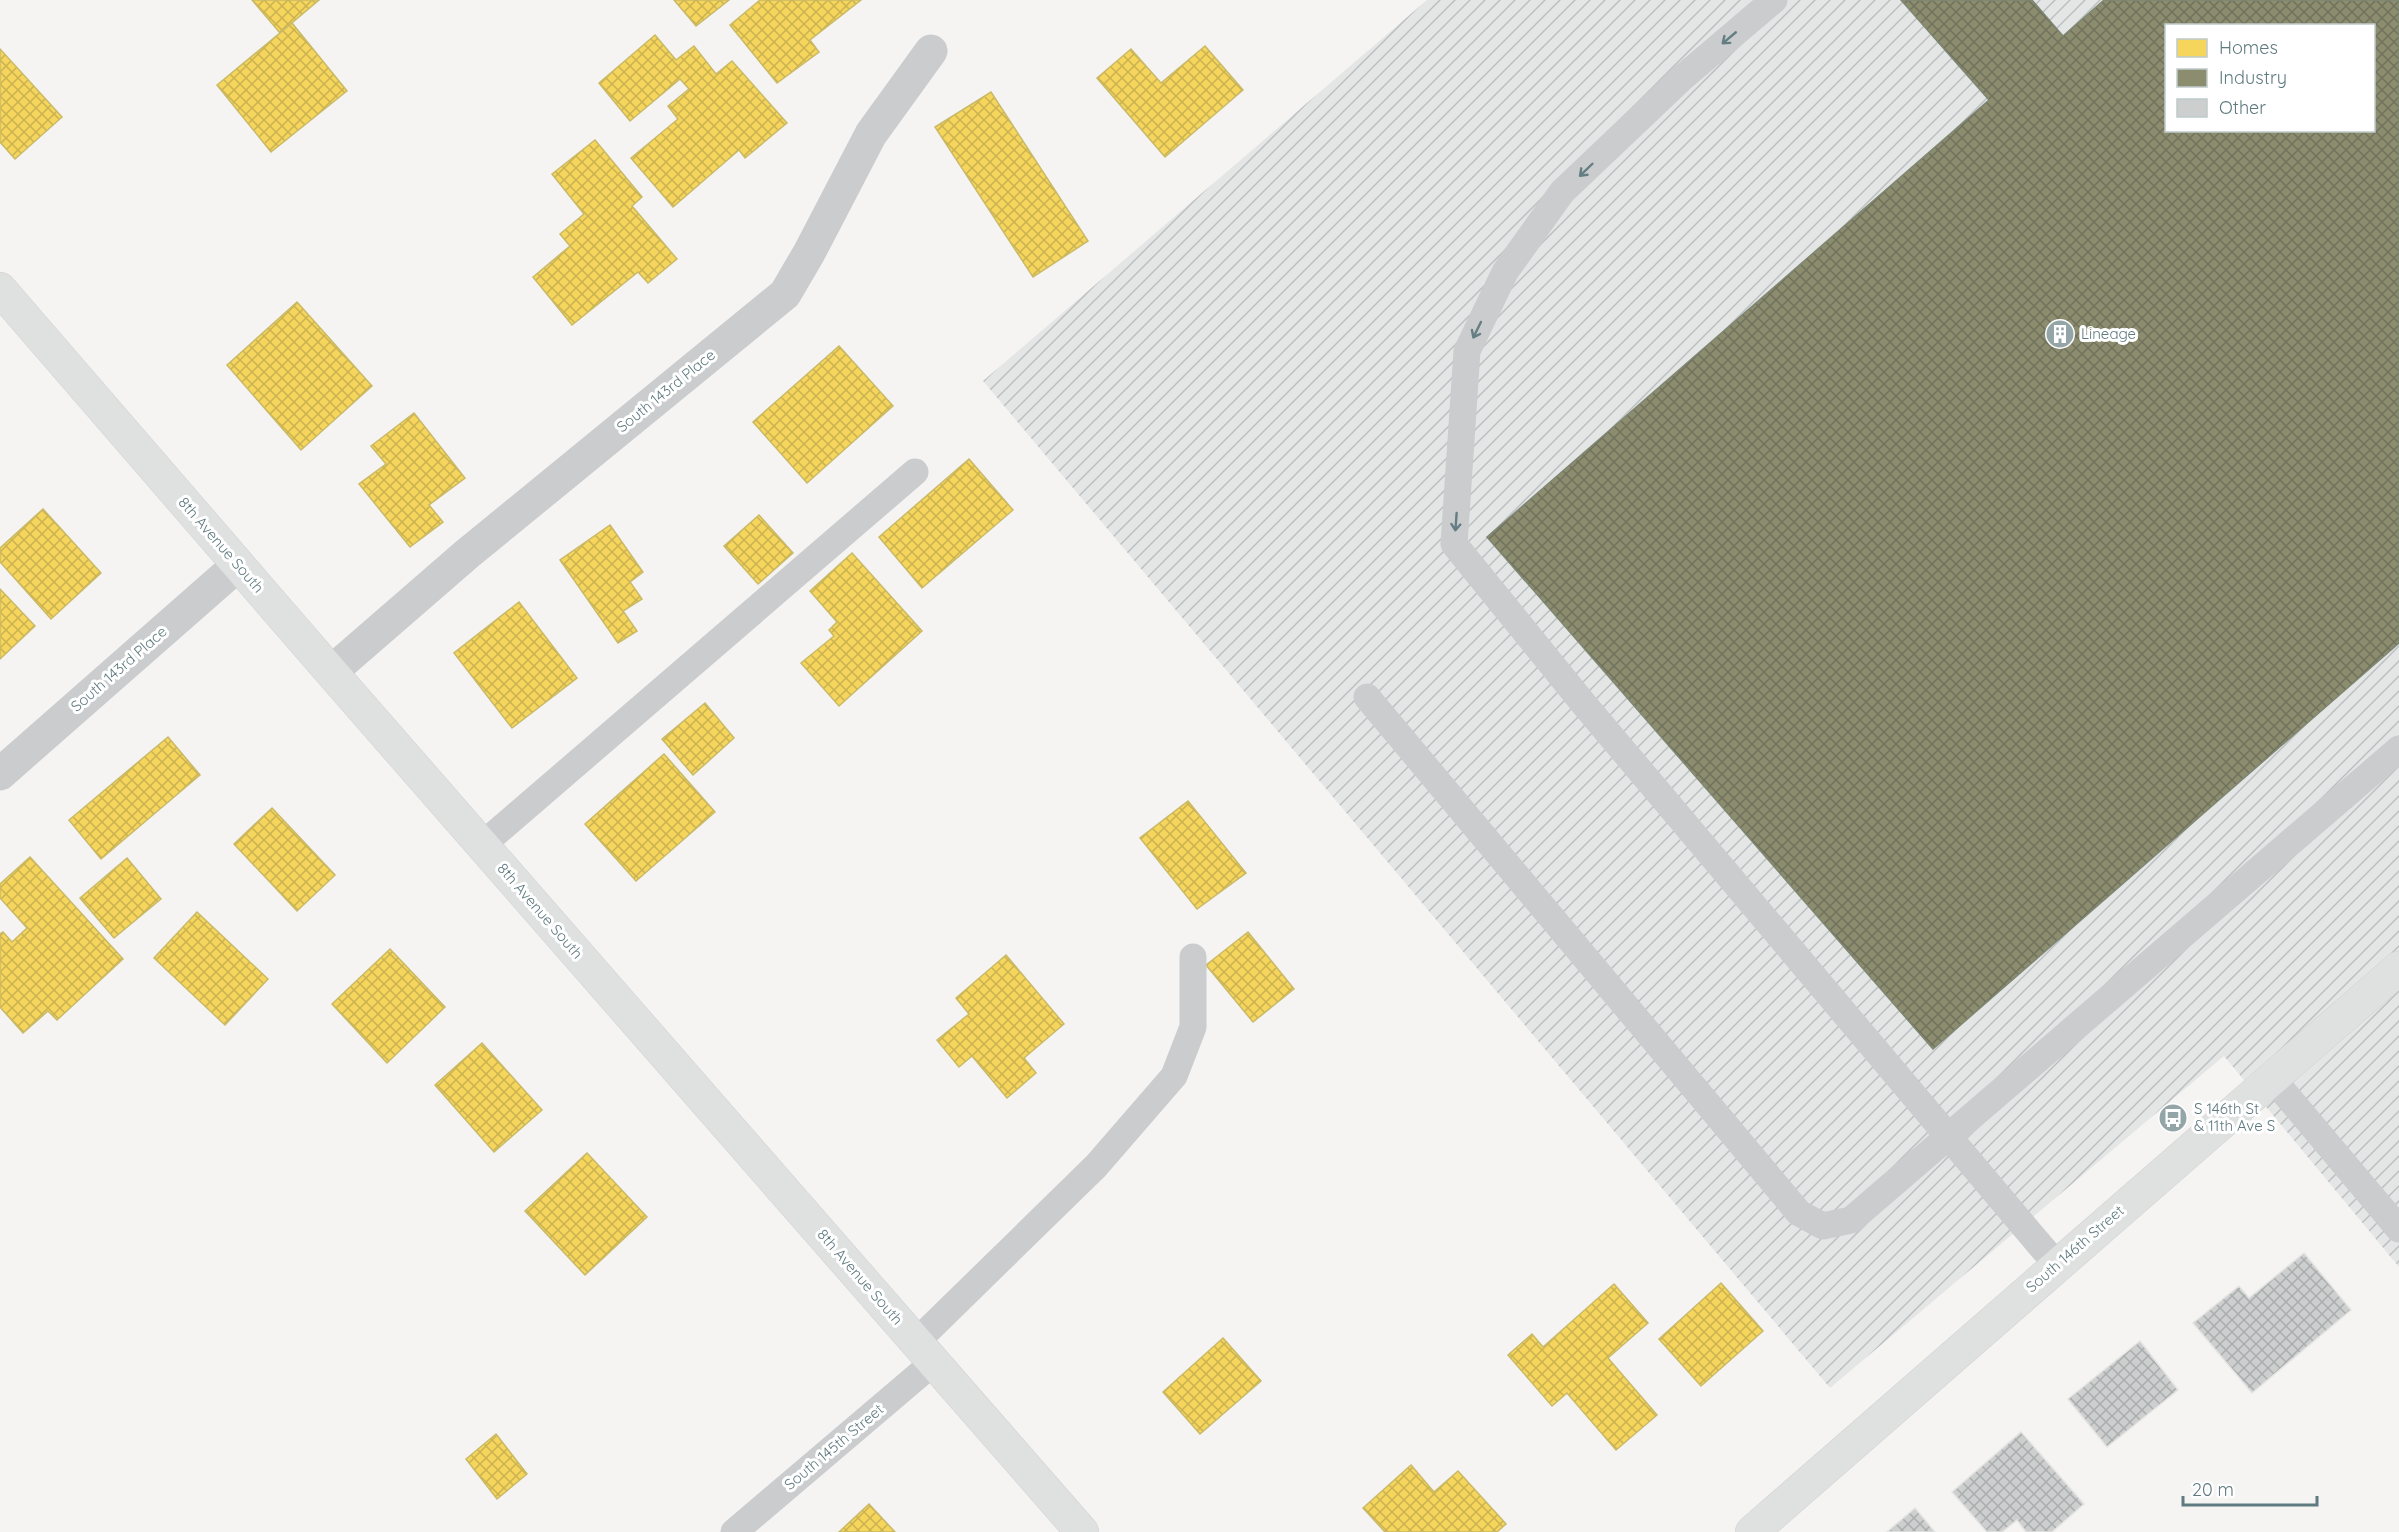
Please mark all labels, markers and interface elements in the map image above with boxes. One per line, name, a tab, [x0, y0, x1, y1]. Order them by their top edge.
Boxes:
legend	[2165, 24, 2375, 132]
one-way arrow	[1722, 31, 1737, 45]
text: Homes	[2219, 36, 2278, 59]
text: Industry	[2219, 66, 2287, 89]
text: Other	[2219, 96, 2266, 119]
one-way arrow	[1578, 163, 1593, 177]
building icon: Lineage	[2044, 318, 2076, 350]
one-way arrow	[1470, 320, 1482, 338]
place label: Lineage	[2081, 324, 2136, 343]
street label: South 143rd Place	[613, 345, 719, 436]
street label: 8th Avenue South	[175, 493, 268, 596]
one-way arrow	[1450, 512, 1461, 532]
street label: South 143rd Place	[67, 622, 171, 716]
street label: 8th Avenue South	[494, 859, 587, 962]
place label: S 146th St & 11th Ave S	[2194, 1099, 2275, 1135]
bus stop icon: S 146th St & 11th Ave S	[2157, 1102, 2189, 1134]
street label: South 146th Street	[2022, 1201, 2128, 1296]
street label: 8th Avenue South	[814, 1225, 907, 1328]
street label: South 145th Street	[780, 1400, 887, 1494]
scale bar	[2183, 1469, 2316, 1507]
text: 20 m	[2192, 1478, 2234, 1501]

